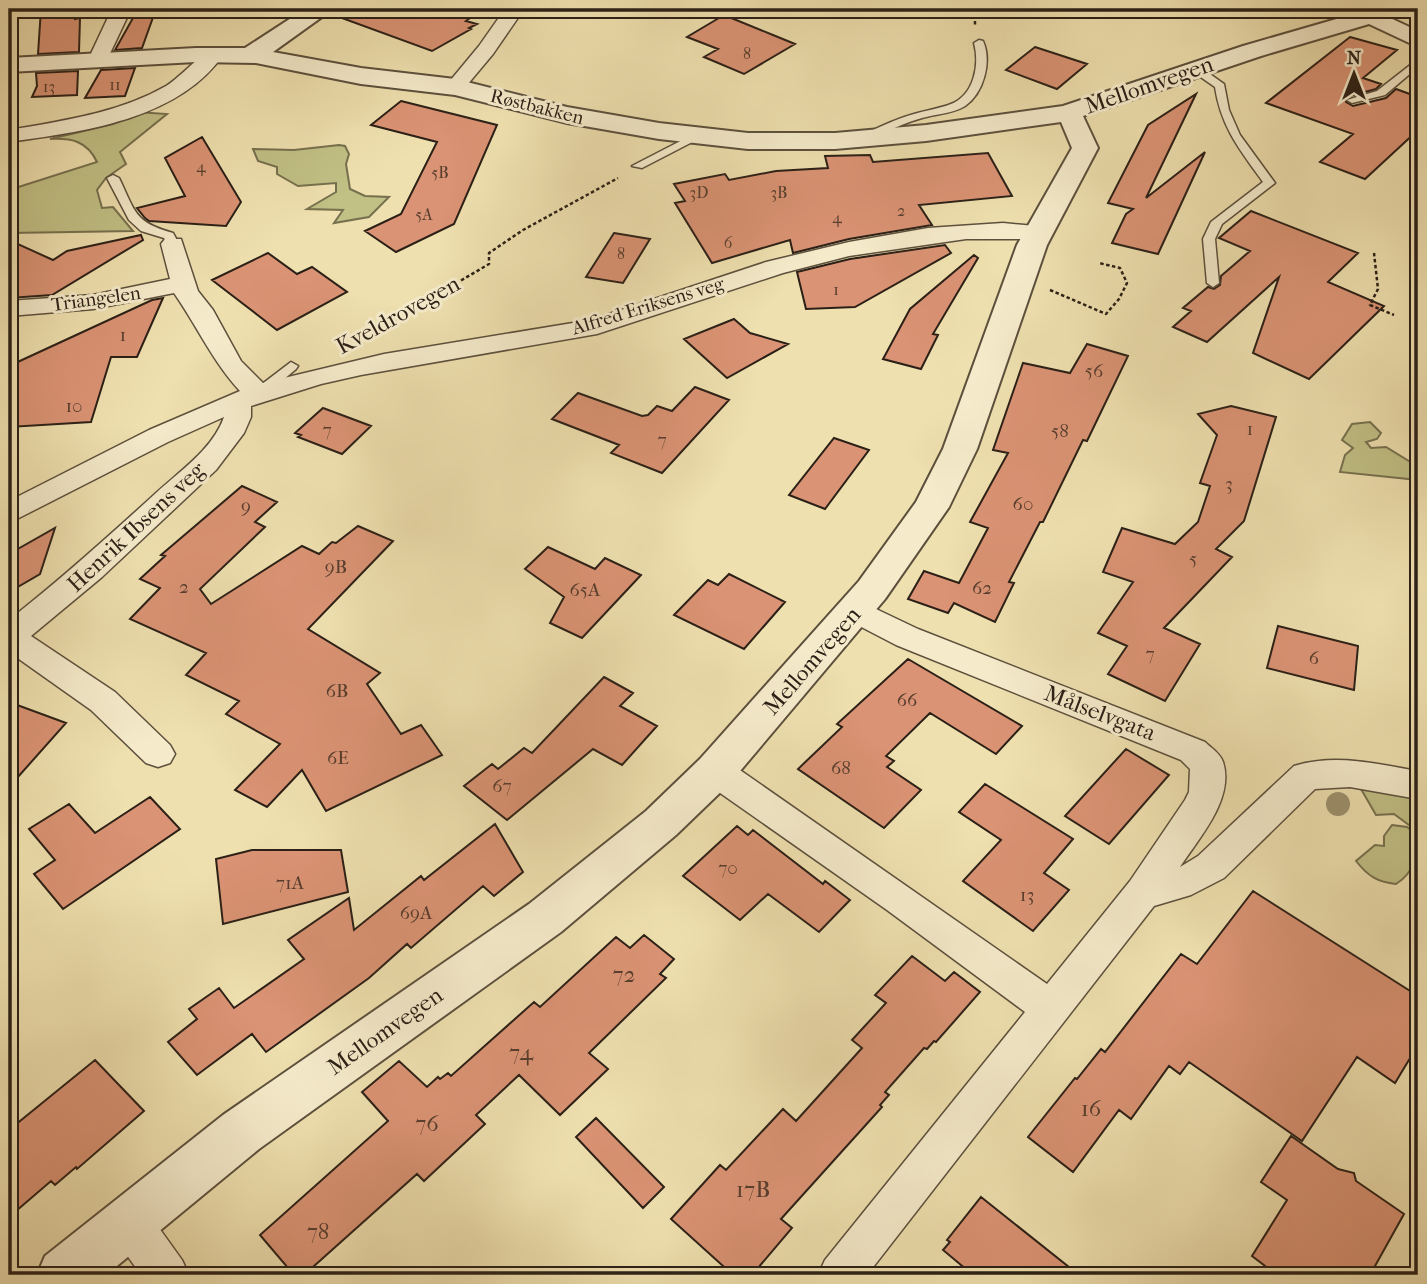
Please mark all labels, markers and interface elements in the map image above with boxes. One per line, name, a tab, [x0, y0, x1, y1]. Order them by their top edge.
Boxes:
north arrow	[1318, 38, 1388, 108]
house number: 8	[743, 44, 751, 63]
text: N	[1347, 47, 1362, 69]
street label: Mellomvegen	[1081, 50, 1218, 120]
house number: 11	[109, 75, 121, 94]
house number: 13	[43, 77, 55, 96]
street label: Røstbakken	[488, 85, 586, 129]
house number: 4	[196, 157, 206, 176]
house number: 5B	[431, 163, 449, 182]
house number: 3D	[690, 183, 708, 202]
house number: 3B	[771, 183, 787, 202]
house number: 2	[897, 201, 905, 220]
house number: 5A	[415, 205, 433, 224]
house number: 4	[832, 208, 842, 227]
house number: 6	[724, 233, 733, 252]
house number: 8	[617, 244, 625, 263]
street label: Kveldrovegen	[331, 270, 465, 360]
street label: Alfred Eriksens veg	[568, 272, 728, 340]
house number: 1	[833, 280, 839, 299]
street label: Triangelen	[50, 282, 142, 316]
house number: 1	[120, 324, 126, 346]
house number: 56	[1085, 360, 1104, 382]
house number: 10	[65, 395, 83, 417]
house number: 1	[1247, 418, 1253, 440]
house number: 7	[322, 419, 332, 441]
house number: 58	[1051, 420, 1069, 442]
house number: 7	[657, 429, 667, 451]
street label: Henrik Ibsens veg	[62, 456, 211, 598]
house number: 3	[1225, 473, 1233, 495]
house number: 60	[1013, 493, 1033, 515]
house number: 9	[241, 495, 251, 517]
house number: 5	[1189, 548, 1197, 570]
house number: 9B	[325, 556, 347, 578]
house number: 2	[179, 576, 189, 598]
house number: 62	[972, 577, 992, 599]
house number: 65A	[570, 579, 601, 601]
street label: Mellomvegen	[758, 601, 867, 721]
house number: 7	[1145, 643, 1155, 665]
house number: 6	[1309, 647, 1320, 669]
street label: Målselvgata	[1041, 679, 1160, 747]
house number: 6B	[326, 680, 348, 702]
house number: 66	[897, 689, 918, 711]
house number: 6E	[327, 747, 349, 769]
house number: 68	[831, 757, 851, 779]
house number: 67	[492, 775, 512, 797]
house number: 70	[718, 857, 738, 879]
house number: 71A	[276, 872, 305, 894]
house number: 13	[1020, 884, 1034, 906]
house number: 69A	[400, 902, 433, 924]
house number: 72	[613, 961, 636, 988]
street label: Mellomvegen	[322, 981, 448, 1081]
house number: 74	[509, 1039, 534, 1066]
house number: 16	[1081, 1095, 1102, 1122]
house number: 76	[415, 1110, 439, 1137]
house number: 17B	[736, 1176, 770, 1203]
house number: 78	[307, 1218, 329, 1245]

